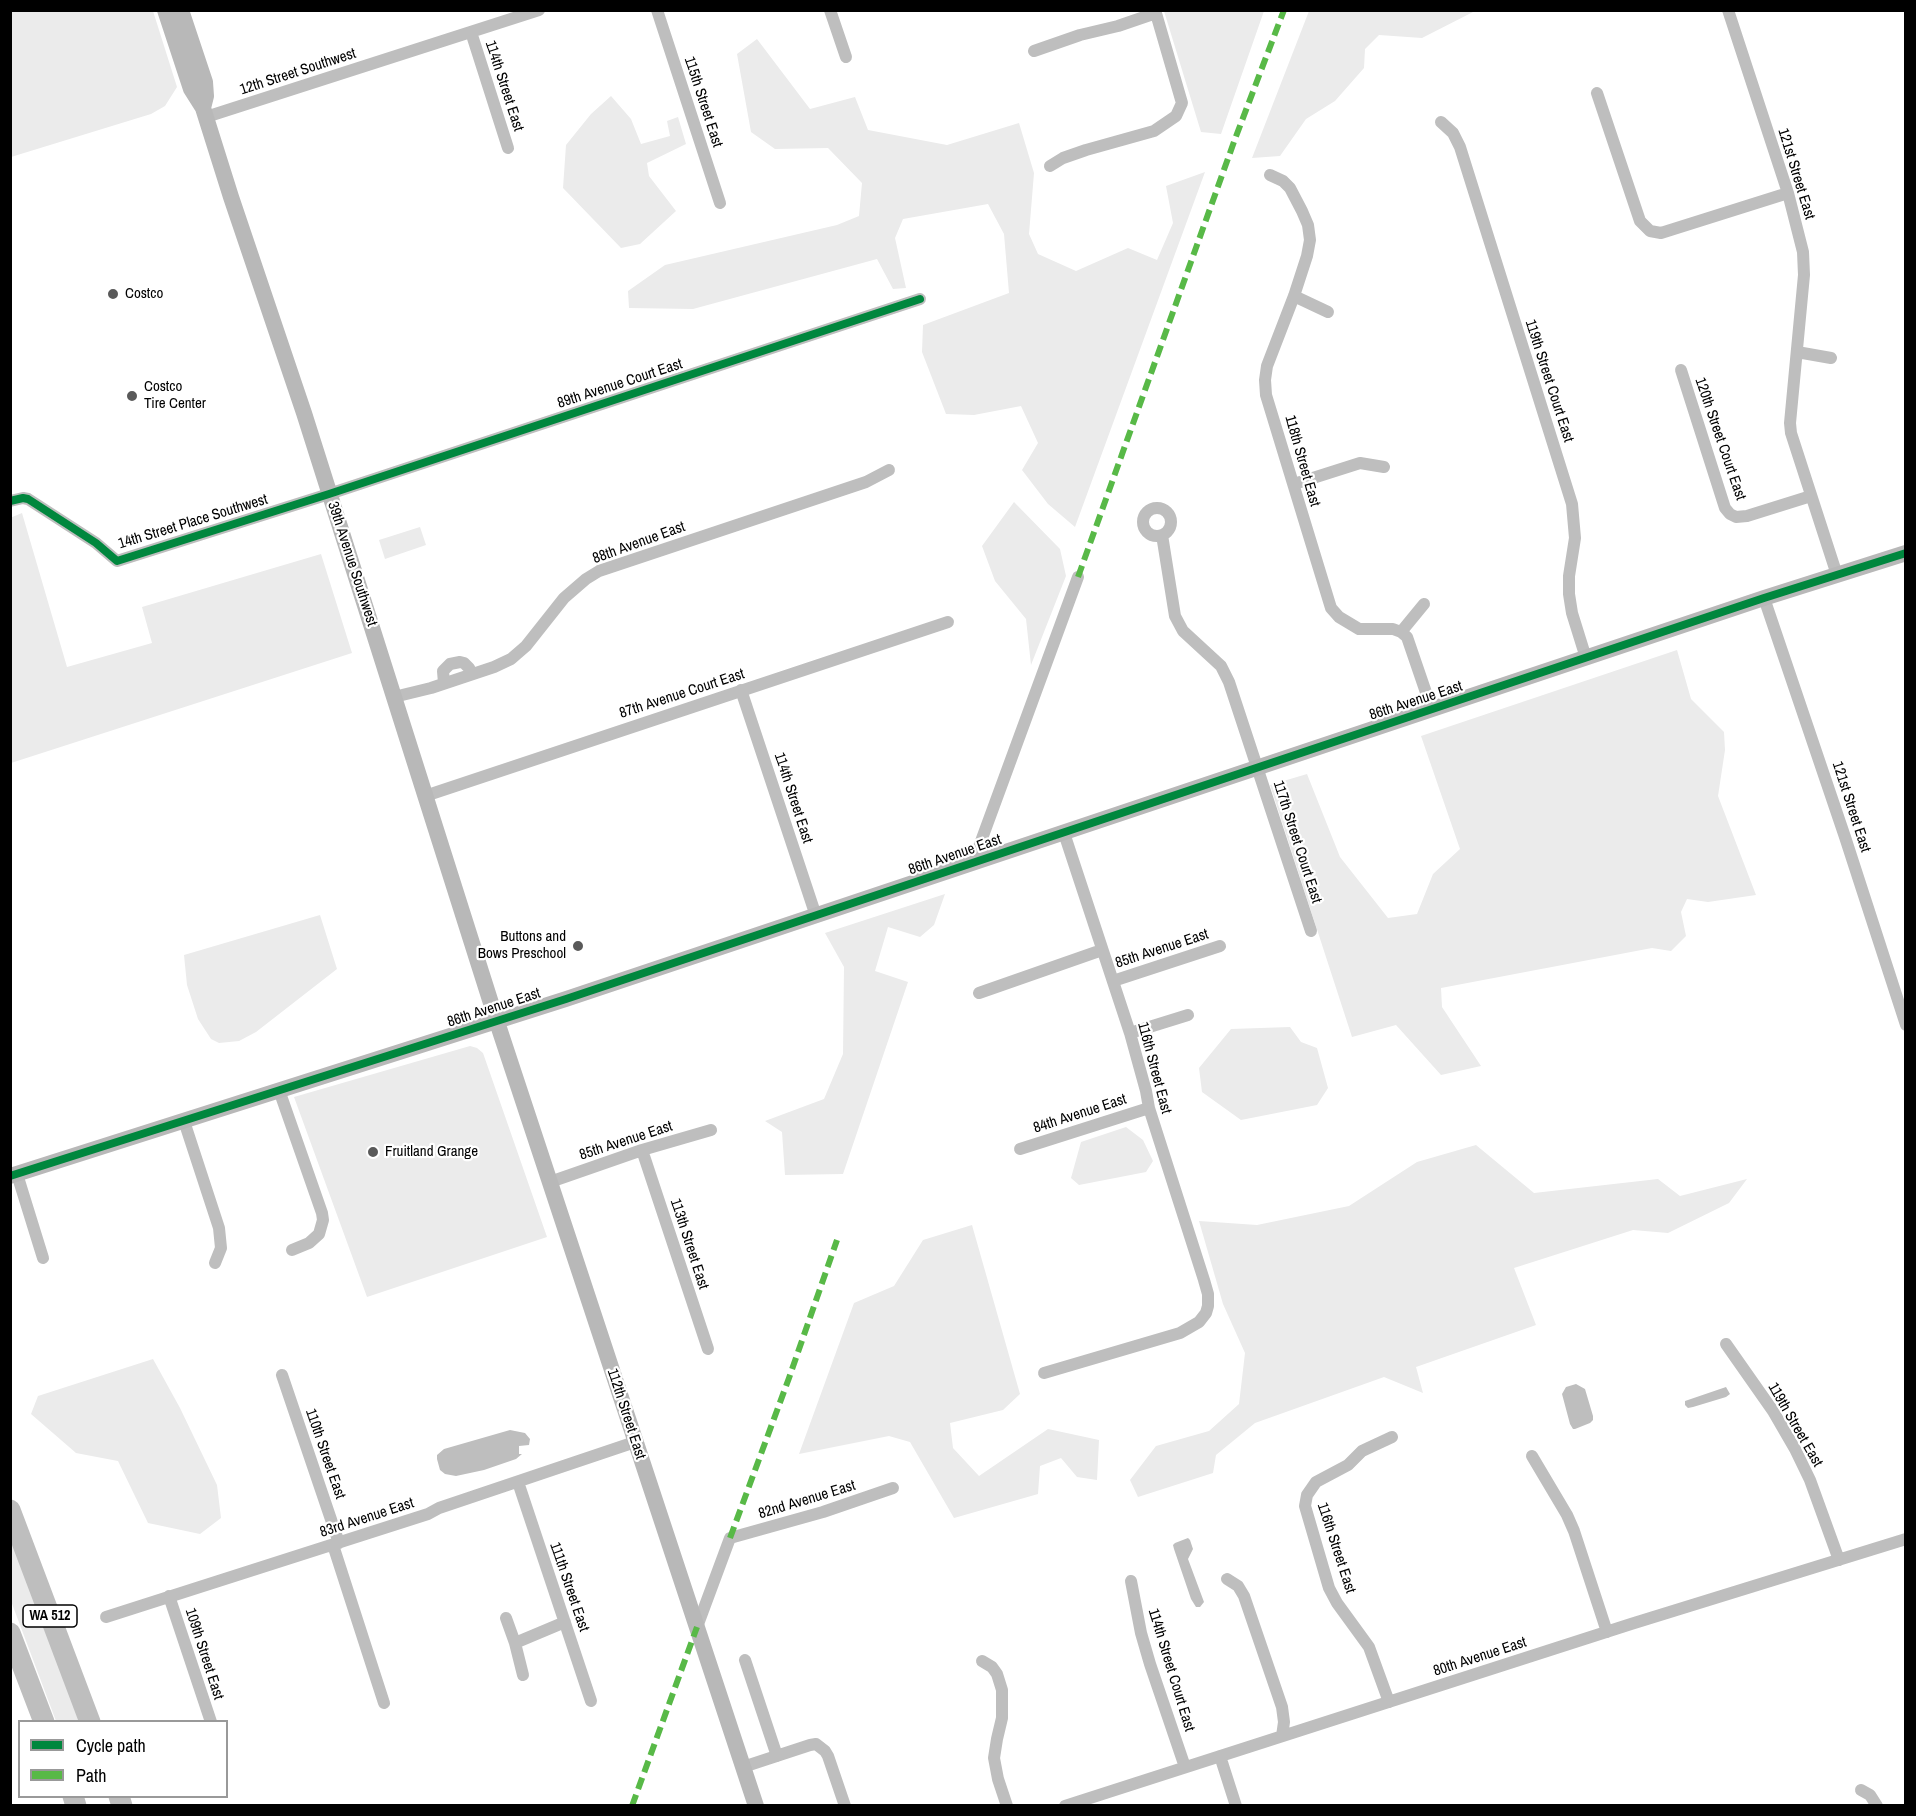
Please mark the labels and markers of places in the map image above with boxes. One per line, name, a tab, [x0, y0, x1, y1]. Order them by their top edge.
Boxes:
place label: Costco	[125, 285, 163, 303]
marker: Costco	[106, 287, 120, 301]
place label: Costco Tire Center	[144, 378, 206, 413]
marker: Costco Tire Center	[125, 389, 139, 403]
place label: Buttons and Bows Preschool	[478, 928, 566, 963]
marker: Buttons and Bows Preschool	[571, 939, 585, 953]
place label: Fruitland Grange	[385, 1143, 478, 1161]
marker: Fruitland Grange	[366, 1145, 380, 1159]

